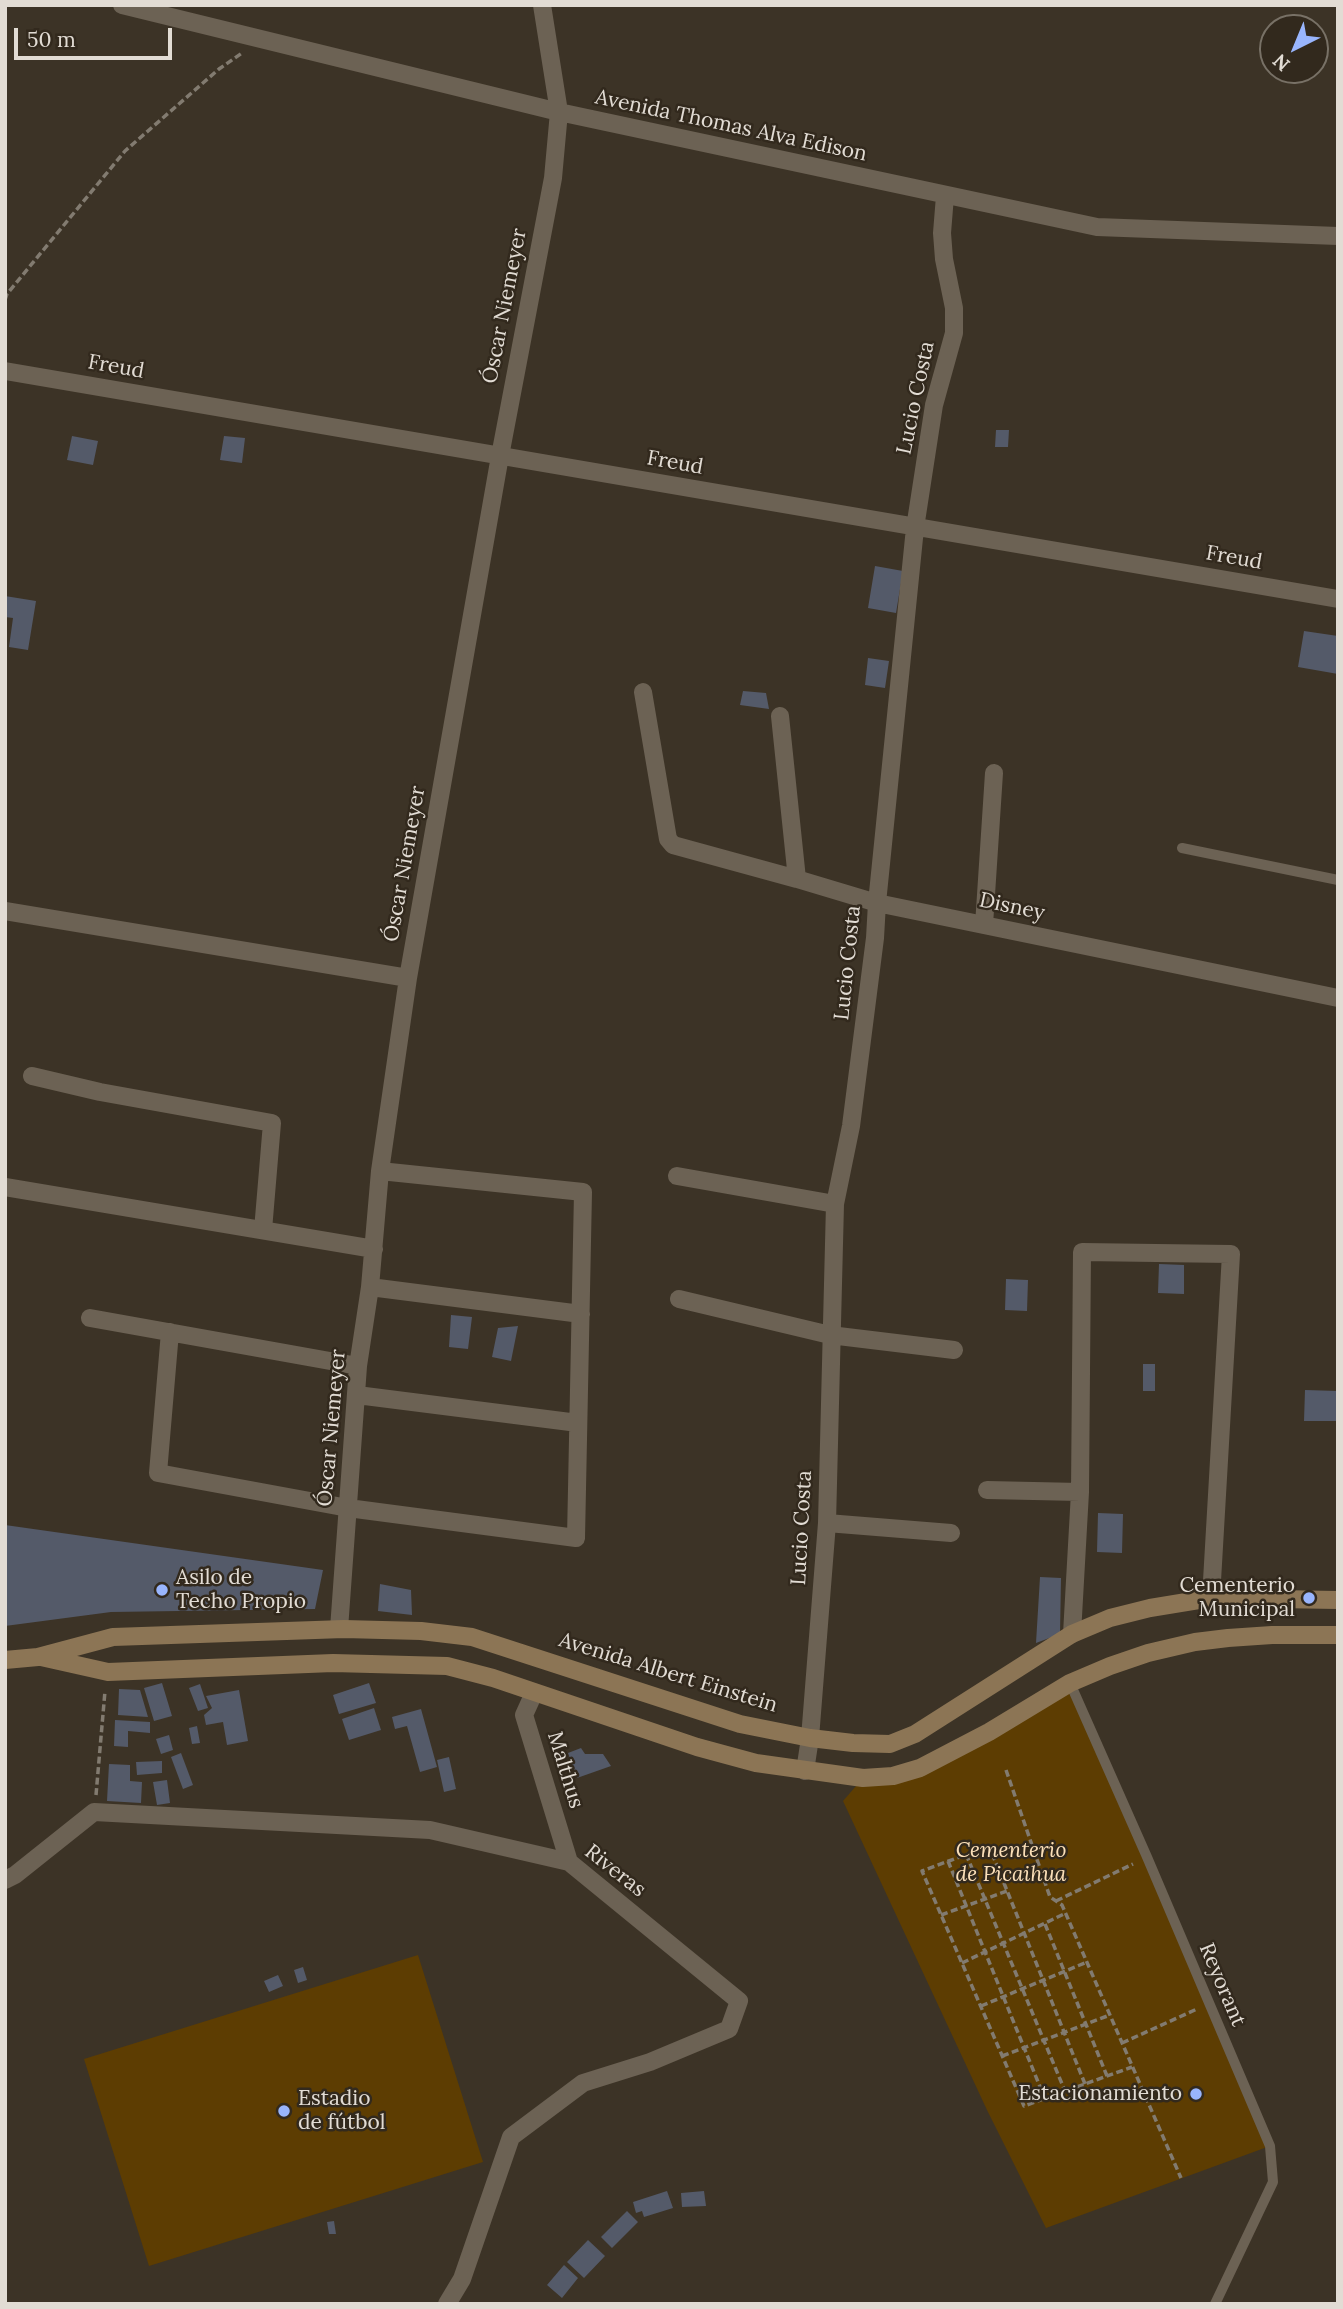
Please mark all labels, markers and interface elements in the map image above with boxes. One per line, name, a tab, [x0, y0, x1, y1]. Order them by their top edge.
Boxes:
scale bar	[18, 14, 175, 58]
north arrow	[1259, 14, 1329, 84]
text: 50 m	[27, 26, 76, 53]
text: N	[1267, 49, 1295, 77]
street label: Avenida Thomas Alva Edison	[593, 85, 869, 167]
street label: Óscar Niemeyer	[478, 226, 532, 386]
street label: Lucio Costa	[892, 339, 940, 457]
street label: Freud	[86, 350, 146, 384]
street label: Freud	[645, 446, 705, 480]
street label: Freud	[1204, 541, 1264, 575]
street label: Óscar Niemeyer	[379, 784, 431, 944]
street label: Disney	[977, 888, 1047, 926]
street label: Lucio Costa	[829, 904, 867, 1022]
street label: Óscar Niemeyer	[313, 1348, 351, 1508]
street label: Lucio Costa	[786, 1470, 818, 1586]
place label: Asilo de Techo Propio	[176, 1565, 306, 1615]
place label: Cementerio Municipal	[1179, 1573, 1295, 1623]
marker: Asilo de Techo Propio	[154, 1582, 170, 1598]
marker: Cementerio Municipal	[1301, 1590, 1317, 1606]
street label: Avenida Albert Einstein	[556, 1628, 780, 1718]
street label: Malthus	[541, 1729, 589, 1811]
park label: Cementerio de Picaihua	[956, 1838, 1066, 1888]
street label: Riveras	[579, 1839, 651, 1903]
street label: Reyorant	[1193, 1940, 1251, 2030]
place label: Estacionamiento	[1018, 2081, 1182, 2107]
place label: Estadio de fútbol	[298, 2086, 385, 2136]
marker: Estacionamiento	[1188, 2086, 1204, 2102]
marker: Estadio de fútbol	[276, 2103, 292, 2119]

